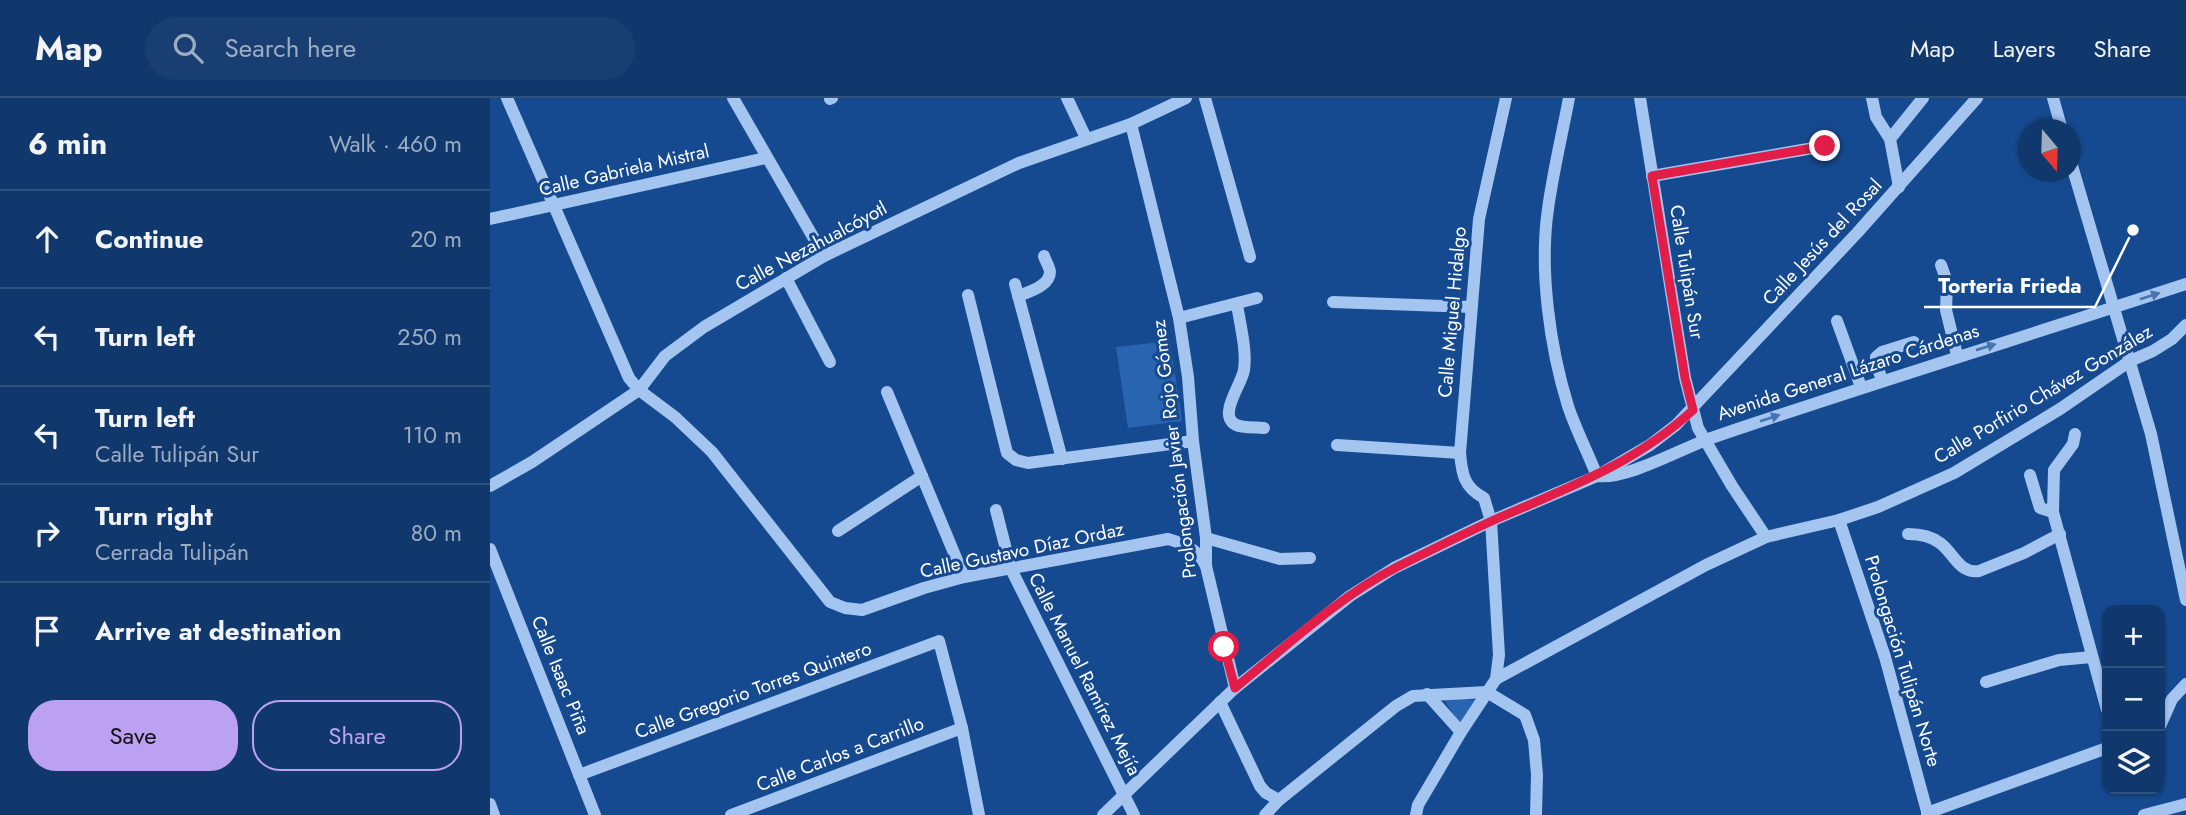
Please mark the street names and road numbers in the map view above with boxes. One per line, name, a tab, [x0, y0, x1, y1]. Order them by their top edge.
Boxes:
street label: Calle Gabriela Mistral	[536, 137, 712, 203]
street label: Calle Jesús del Rosal	[1756, 173, 1888, 311]
street label: Calle Nezahualcóyotl	[730, 195, 892, 297]
street label: Calle Tulipán Sur	[1663, 203, 1711, 342]
street label: Calle Miguel Hidalgo	[1431, 225, 1473, 399]
street label: Avenida General Lázaro Cárdenas	[1713, 317, 1983, 427]
street label: Prolongación Javier Rojo Gómez	[1145, 318, 1203, 580]
street label: Calle Porfirio Chávez González	[1929, 318, 2158, 470]
street label: Calle Gustavo Díaz Ordaz	[917, 515, 1127, 585]
street label: Prolongación Tulipán Norte	[1858, 552, 1948, 770]
street label: Calle Manuel Ramírez Mejía	[1022, 568, 1148, 780]
street label: Calle Isaac Piña	[525, 611, 597, 739]
street label: Calle Gregorio Torres Quintero	[631, 635, 875, 745]
street label: Calle Carlos a Carrillo	[752, 710, 928, 798]

